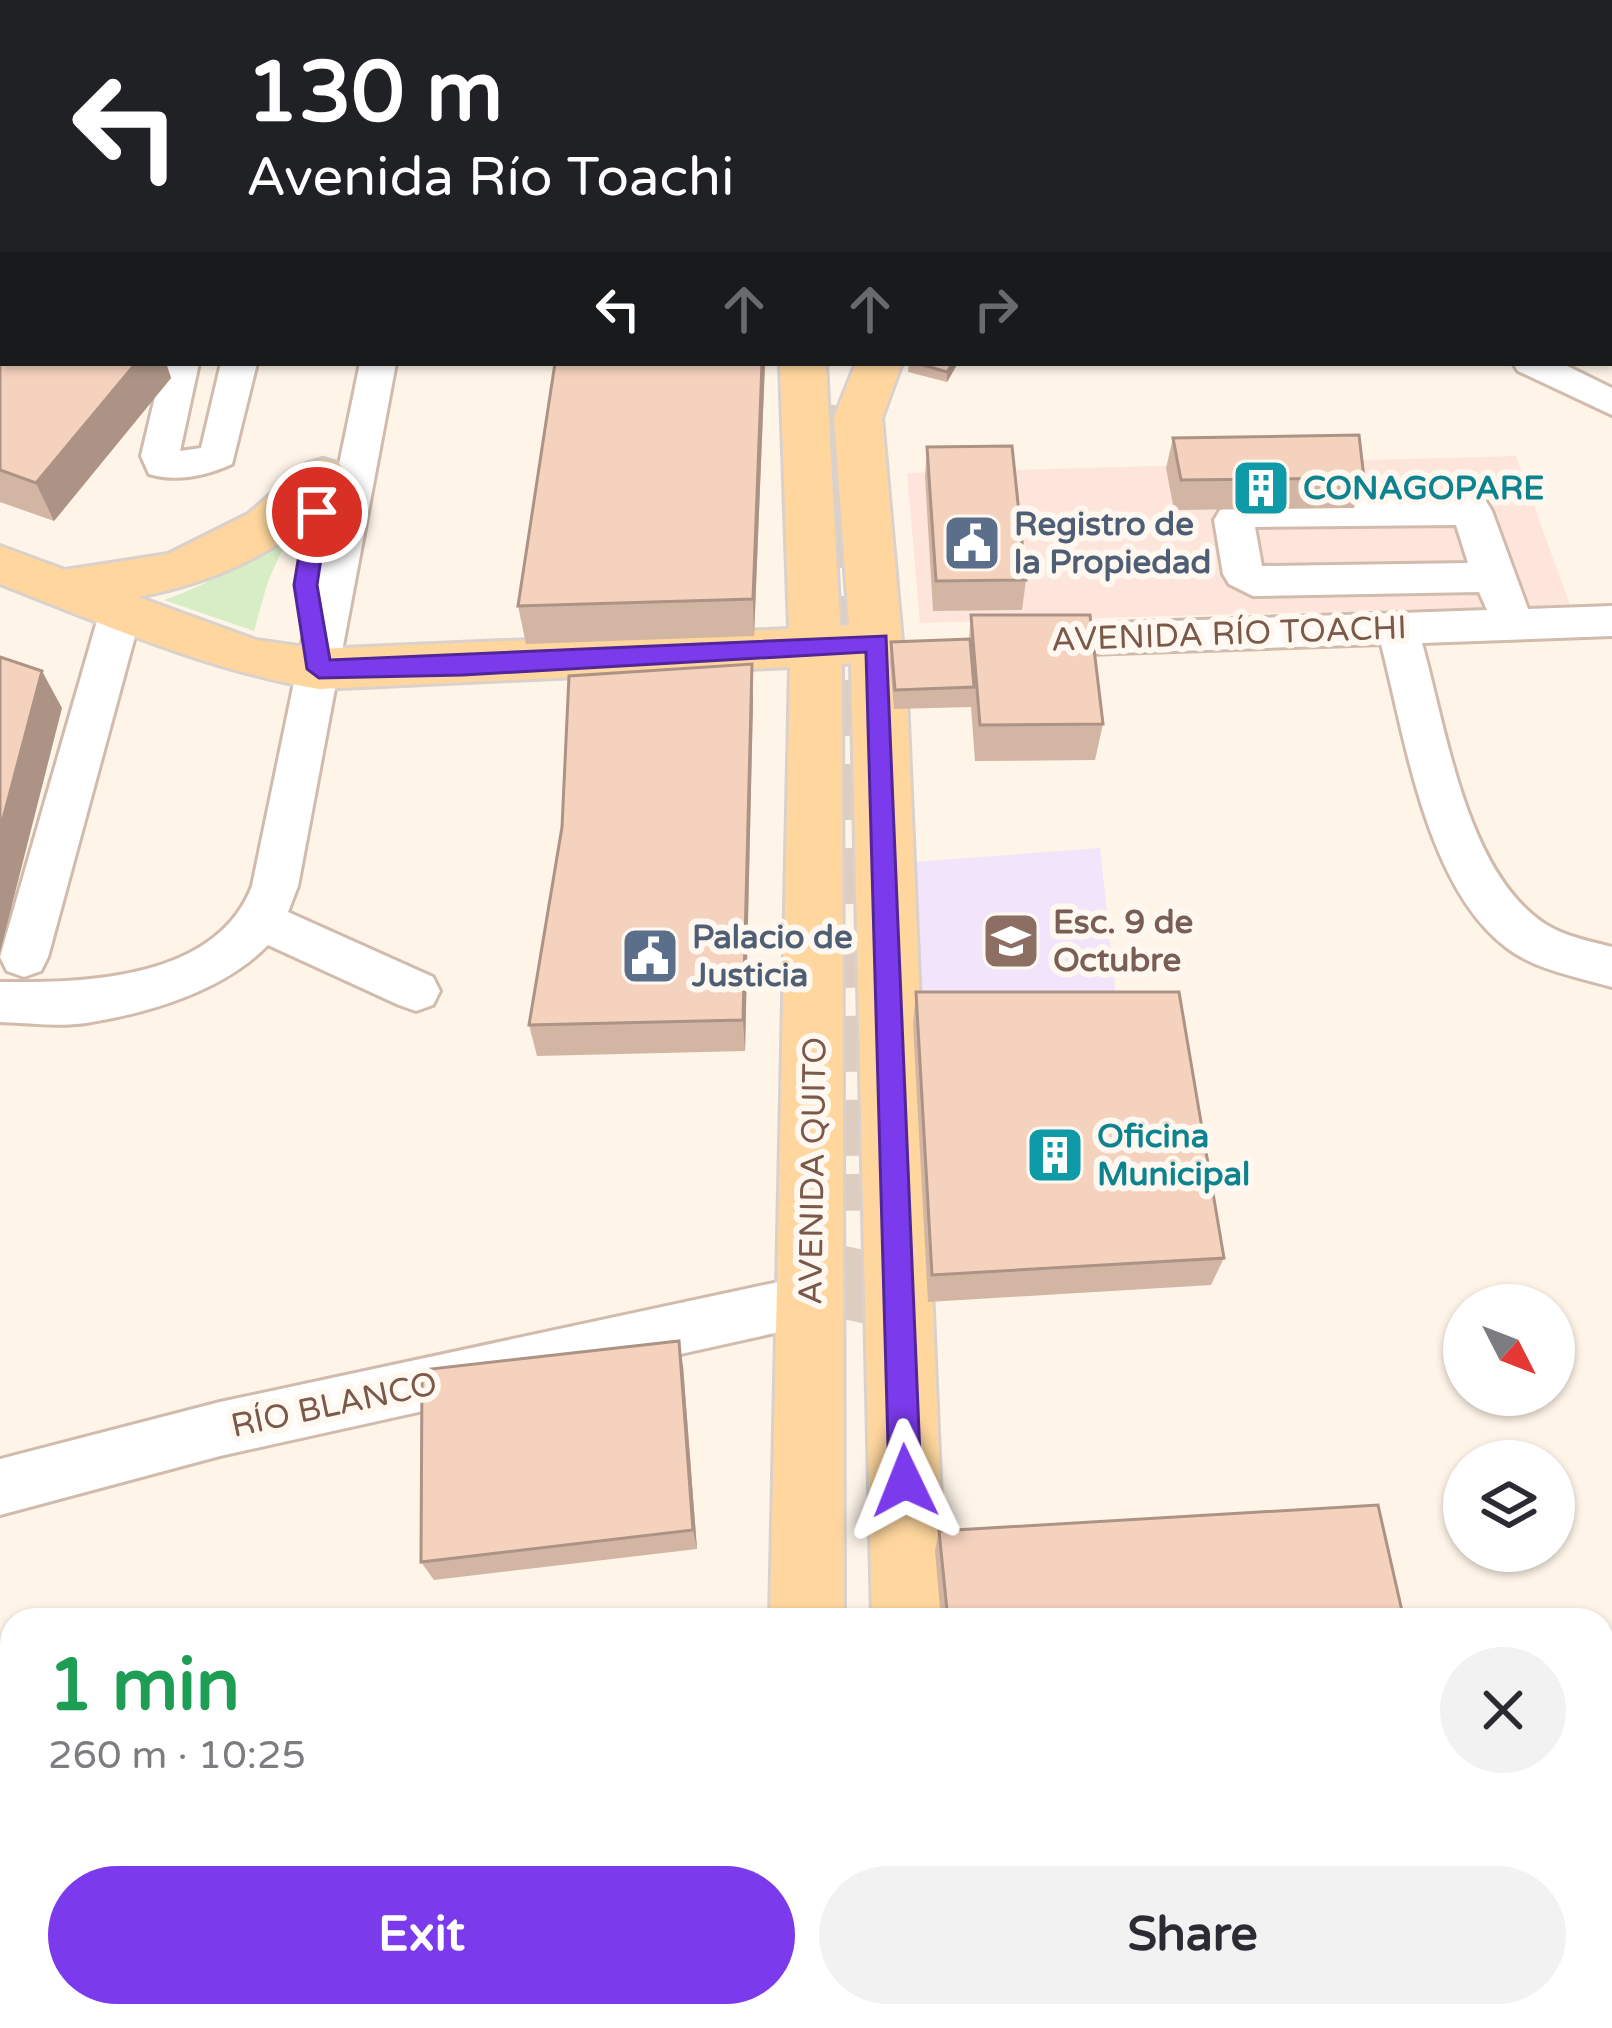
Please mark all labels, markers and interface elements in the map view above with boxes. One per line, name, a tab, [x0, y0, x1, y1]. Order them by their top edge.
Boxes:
text: 130 m	[246, 43, 503, 144]
icon: left	[48, 48, 204, 204]
text: Avenida Río Toachi	[246, 145, 734, 210]
icon: left	[585, 276, 651, 342]
icon: ahead	[711, 276, 777, 342]
icon: ahead	[837, 276, 903, 342]
icon: right	[963, 276, 1029, 342]
building icon: CONAGOPARE	[1230, 457, 1292, 519]
pin	[266, 461, 368, 563]
place label: CONAGOPARE	[1303, 469, 1544, 508]
icon: arrive	[284, 479, 350, 545]
place label: Registro de la Propiedad	[1014, 505, 1211, 582]
public building icon: Registro de la Propiedad	[941, 512, 1003, 574]
street label: AVENIDA RÍO TOACHI	[1051, 608, 1407, 660]
place label: Esc. 9 de Octubre	[1053, 903, 1193, 980]
school or university icon: Esc. 9 de Octubre	[980, 910, 1042, 972]
place label: Palacio de Justicia	[691, 918, 853, 995]
public building icon: Palacio de Justicia	[619, 925, 681, 987]
street label: AVENIDA QUITO	[791, 1037, 835, 1305]
place label: Oficina Municipal	[1097, 1117, 1250, 1194]
building icon: Oficina Municipal	[1024, 1124, 1086, 1186]
north arrow	[1443, 1284, 1575, 1416]
map controls	[1443, 1284, 1575, 1572]
street label: RÍO BLANCO	[227, 1364, 441, 1446]
position arrow	[842, 1418, 968, 1544]
button: layers	[1443, 1440, 1575, 1572]
text: 1 min	[48, 1643, 240, 1730]
button: close	[1440, 1647, 1566, 1773]
text: 260 m · 10:25	[48, 1732, 306, 1779]
button: Exit	[48, 1866, 795, 2004]
button: Share	[819, 1866, 1566, 2004]

